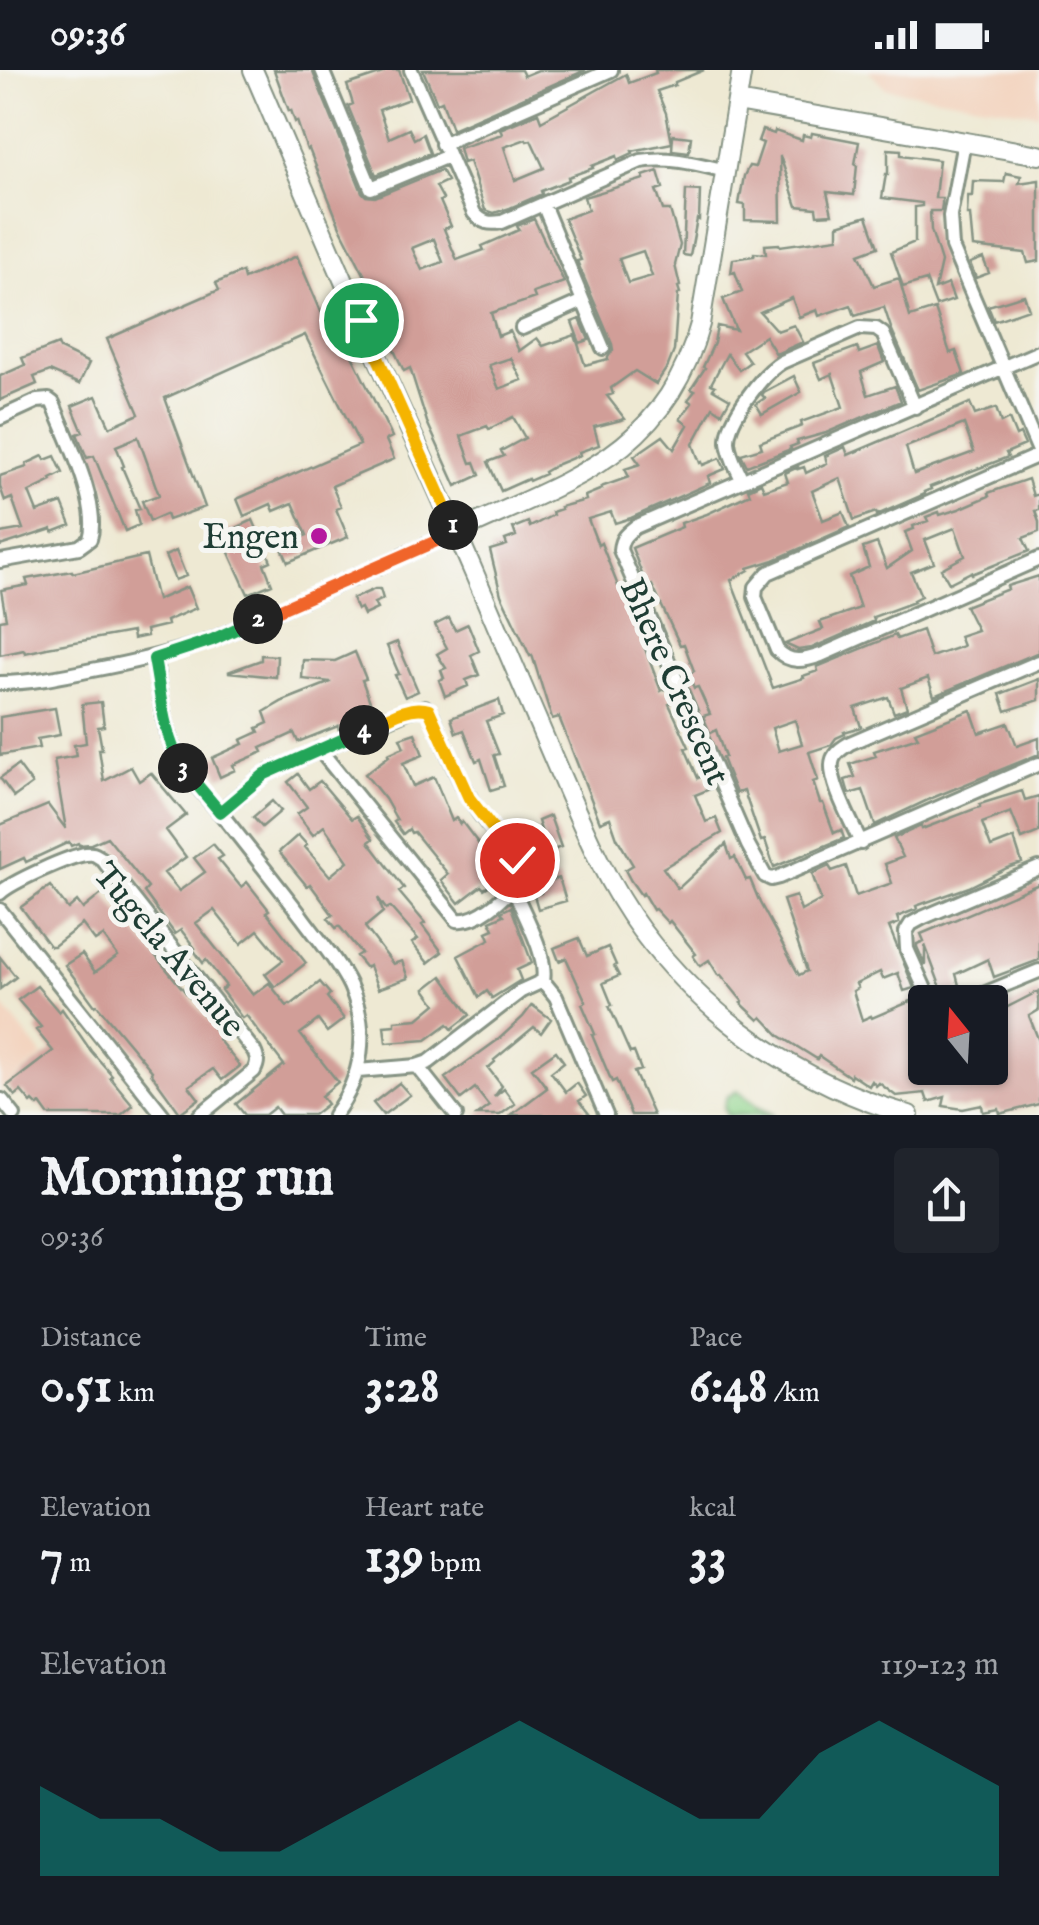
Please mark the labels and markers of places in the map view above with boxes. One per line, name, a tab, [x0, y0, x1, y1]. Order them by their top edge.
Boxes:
pin	[319, 278, 404, 363]
pin: 1	[428, 500, 478, 550]
place label: Engen	[202, 516, 299, 561]
marker: Engen	[308, 525, 330, 547]
pin: 2	[233, 594, 283, 644]
pin: 4	[339, 705, 389, 755]
pin: 3	[158, 743, 208, 793]
pin	[475, 818, 560, 903]

